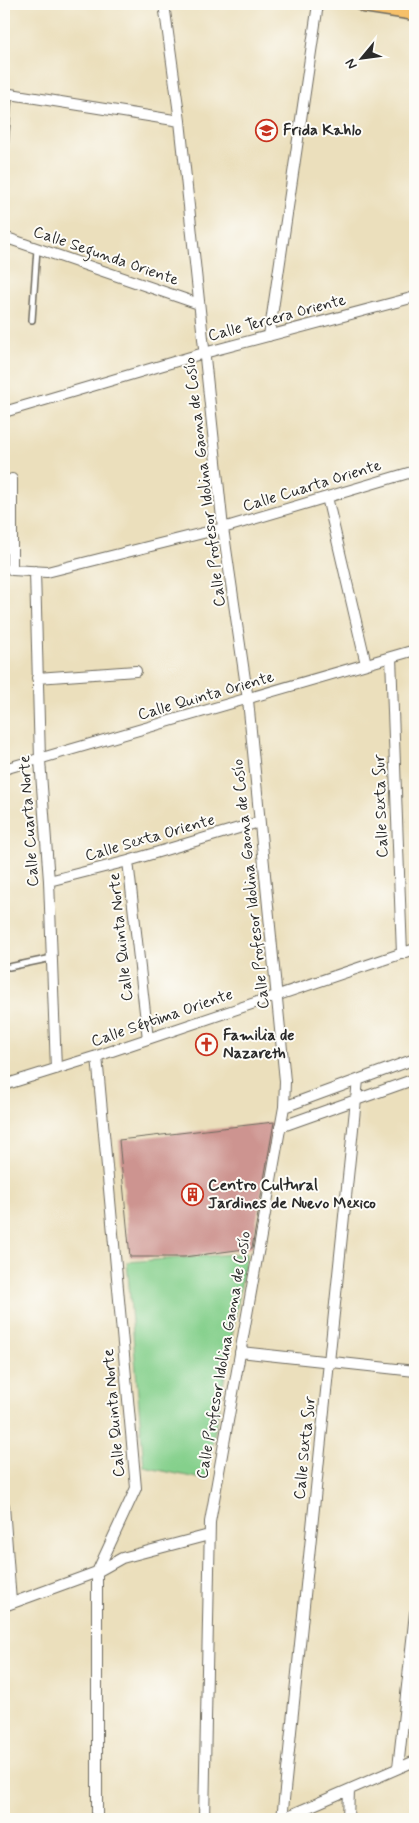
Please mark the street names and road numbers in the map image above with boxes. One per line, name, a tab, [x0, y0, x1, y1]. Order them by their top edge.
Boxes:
street label: Calle Segunda Oriente	[30, 221, 182, 292]
street label: Calle Tercera Oriente	[206, 289, 349, 347]
street label: Calle Profesor Idolina Gaona de Cosío	[179, 356, 231, 608]
street label: Calle Cuarta Oriente	[240, 455, 384, 517]
street label: Calle Quinta Oriente	[135, 666, 277, 726]
street label: Calle Sexta Sur	[369, 753, 393, 858]
street label: Calle Cuarta Norte	[14, 754, 44, 887]
street label: Calle Profesor Idolina Gaona de Cosío	[227, 758, 275, 1010]
street label: Calle Sexta Oriente	[83, 809, 217, 867]
street label: Calle Quinta Norte	[104, 872, 138, 1002]
street label: Calle Séptima Oriente	[88, 984, 236, 1052]
street label: Calle Profesor Idolina Gaona de Cosío	[192, 1229, 256, 1481]
street label: Calle Quinta Norte	[98, 1348, 130, 1478]
street label: Calle Sexta Sur	[289, 1395, 321, 1501]

